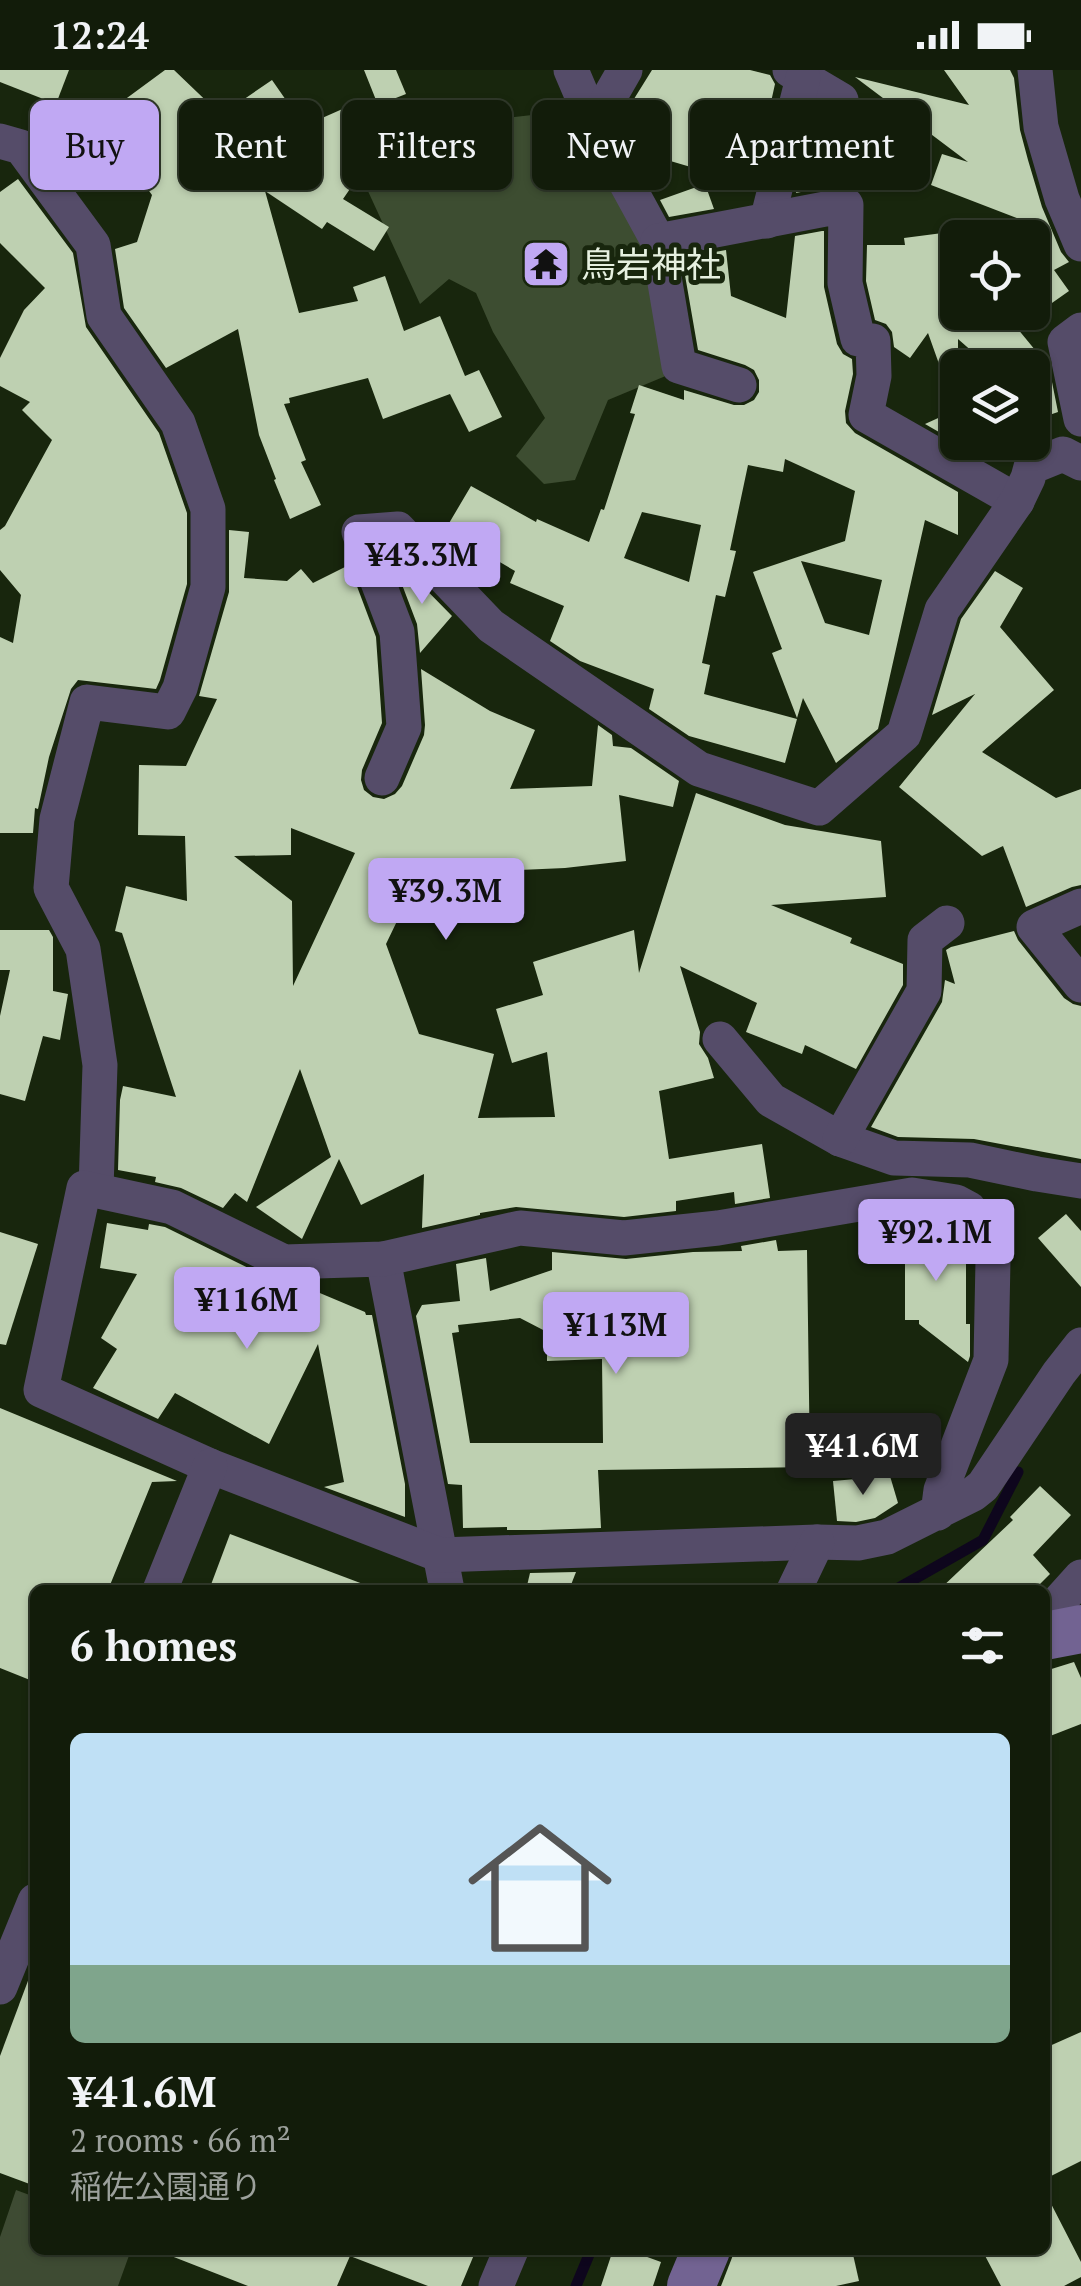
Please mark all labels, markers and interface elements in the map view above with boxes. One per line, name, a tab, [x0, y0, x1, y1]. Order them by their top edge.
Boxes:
text: 12:24	[50, 10, 149, 60]
chip: Buy	[30, 100, 159, 190]
chip: Rent	[179, 100, 322, 190]
chip: Filters	[342, 100, 512, 190]
chip: New	[532, 100, 670, 190]
chip: Apartment	[690, 100, 930, 190]
map controls	[940, 220, 1050, 460]
button: locate	[940, 220, 1050, 330]
temple icon: 鳥岩神社	[520, 238, 572, 290]
place label: 鳥岩神社	[581, 241, 721, 287]
button: layers	[940, 350, 1050, 460]
pin: ¥43.3M	[341, 522, 503, 607]
text: ¥43.3M	[366, 533, 478, 575]
pin: ¥39.3M	[365, 858, 527, 943]
text: ¥39.3M	[390, 869, 502, 911]
pin: ¥92.1M	[855, 1199, 1017, 1284]
text: ¥92.1M	[880, 1210, 992, 1252]
pin: ¥116M	[177, 1267, 317, 1352]
text: ¥116M	[196, 1278, 298, 1320]
pin: ¥113M	[546, 1292, 686, 1377]
text: ¥113M	[565, 1303, 667, 1345]
pin: ¥41.6M	[782, 1413, 944, 1498]
text: ¥41.6M	[807, 1424, 919, 1466]
text: 6 homes	[70, 1617, 237, 1673]
icon: filters	[955, 1618, 1010, 1673]
icon: home	[450, 1798, 630, 1978]
text: ¥41.6M	[70, 2063, 216, 2119]
text: 2 rooms · 66 m²	[70, 2119, 291, 2161]
text: 稲佐公園通り	[70, 2165, 262, 2207]

